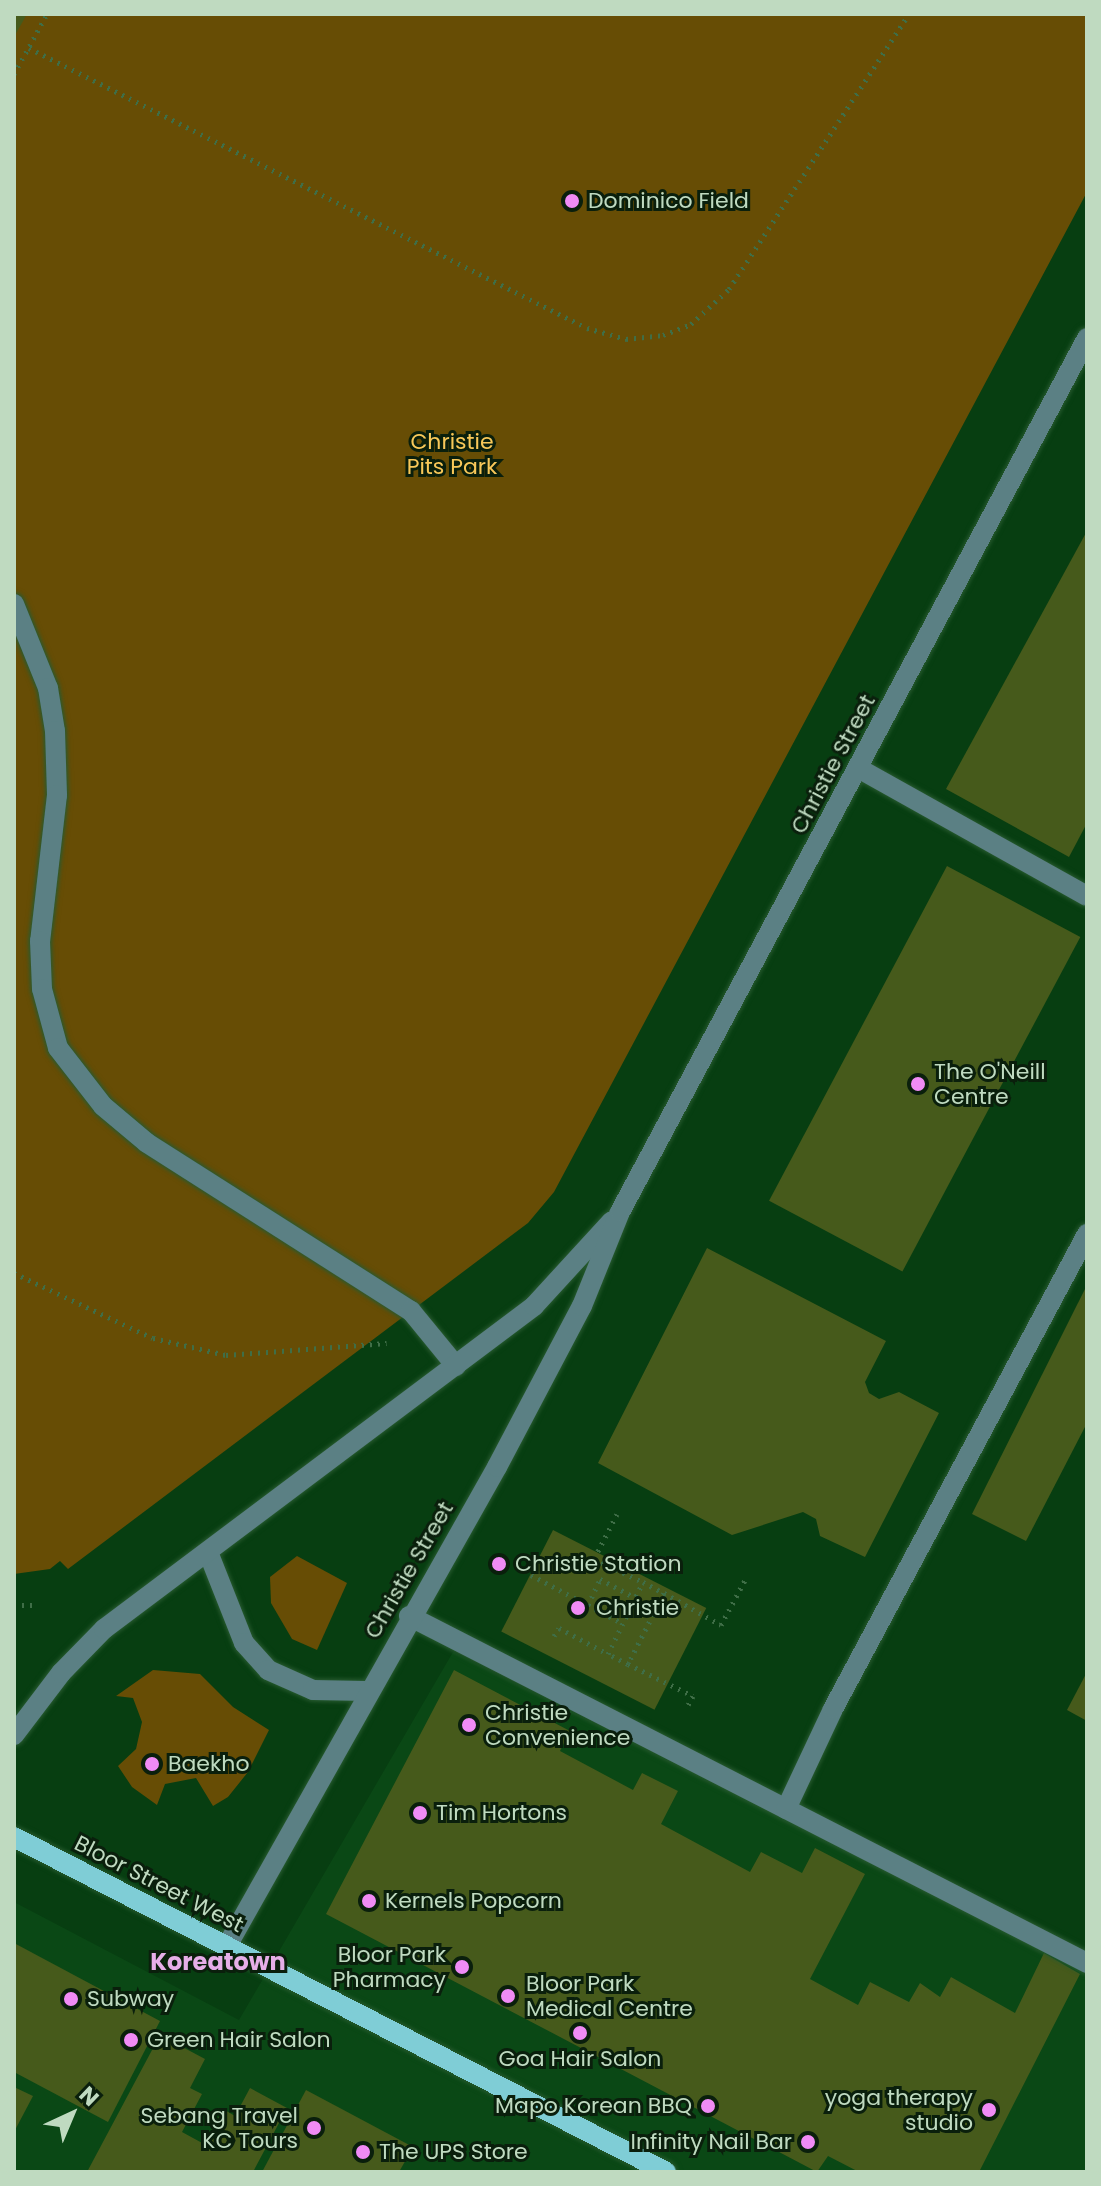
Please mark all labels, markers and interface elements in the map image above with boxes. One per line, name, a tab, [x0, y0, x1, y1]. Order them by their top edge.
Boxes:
place label: Dominico Field	[588, 188, 749, 214]
marker: Dominico Field	[563, 192, 581, 210]
park label: Christie Pits Park	[407, 428, 497, 480]
street label: Christie Street	[785, 690, 881, 838]
place label: The O'Neill Centre	[934, 1058, 1046, 1110]
marker: The O'Neill Centre	[909, 1075, 927, 1093]
street label: Christie Street	[359, 1497, 459, 1643]
place label: Christie Station	[515, 1551, 681, 1577]
marker: Christie Station	[490, 1555, 508, 1573]
place label: Christie	[596, 1595, 679, 1621]
marker: Christie	[567, 1597, 589, 1619]
place label: Christie Convenience	[485, 1699, 630, 1750]
marker: Christie Convenience	[460, 1716, 478, 1734]
place label: Baekho	[168, 1751, 249, 1777]
marker: Baekho	[143, 1755, 161, 1773]
place label: Tim Hortons	[436, 1800, 567, 1826]
marker: Tim Hortons	[411, 1804, 429, 1822]
street label: Bloor Street West	[70, 1830, 248, 1938]
place label: Kernels Popcorn	[385, 1888, 562, 1914]
marker: Kernels Popcorn	[360, 1892, 378, 1910]
place label: Bloor Park Pharmacy	[333, 1941, 446, 1992]
district label: Koreatown	[150, 1948, 286, 1976]
marker: Bloor Park Pharmacy	[453, 1958, 471, 1976]
place label: Bloor Park Medical Centre	[526, 1970, 693, 2022]
marker: Bloor Park Medical Centre	[497, 1985, 519, 2007]
place label: Subway	[87, 1986, 174, 2012]
marker: Subway	[62, 1990, 80, 2008]
marker: Goa Hair Salon	[571, 2024, 589, 2042]
place label: Green Hair Salon	[147, 2027, 331, 2053]
marker: Green Hair Salon	[122, 2031, 140, 2049]
place label: Goa Hair Salon	[499, 2046, 661, 2072]
north arrow	[32, 2074, 112, 2154]
text: N	[72, 2079, 106, 2113]
place label: yoga therapy studio	[825, 2084, 973, 2136]
place label: Mapo Korean BBQ	[495, 2093, 692, 2119]
marker: Mapo Korean BBQ	[699, 2097, 717, 2115]
marker: yoga therapy studio	[980, 2101, 998, 2119]
place label: Sebang Travel KC Tours	[141, 2102, 298, 2154]
marker: Sebang Travel KC Tours	[305, 2119, 323, 2137]
place label: Infinity Nail Bar	[630, 2129, 792, 2155]
marker: Infinity Nail Bar	[799, 2133, 817, 2151]
place label: The UPS Store	[379, 2139, 528, 2165]
marker: The UPS Store	[354, 2143, 372, 2161]

